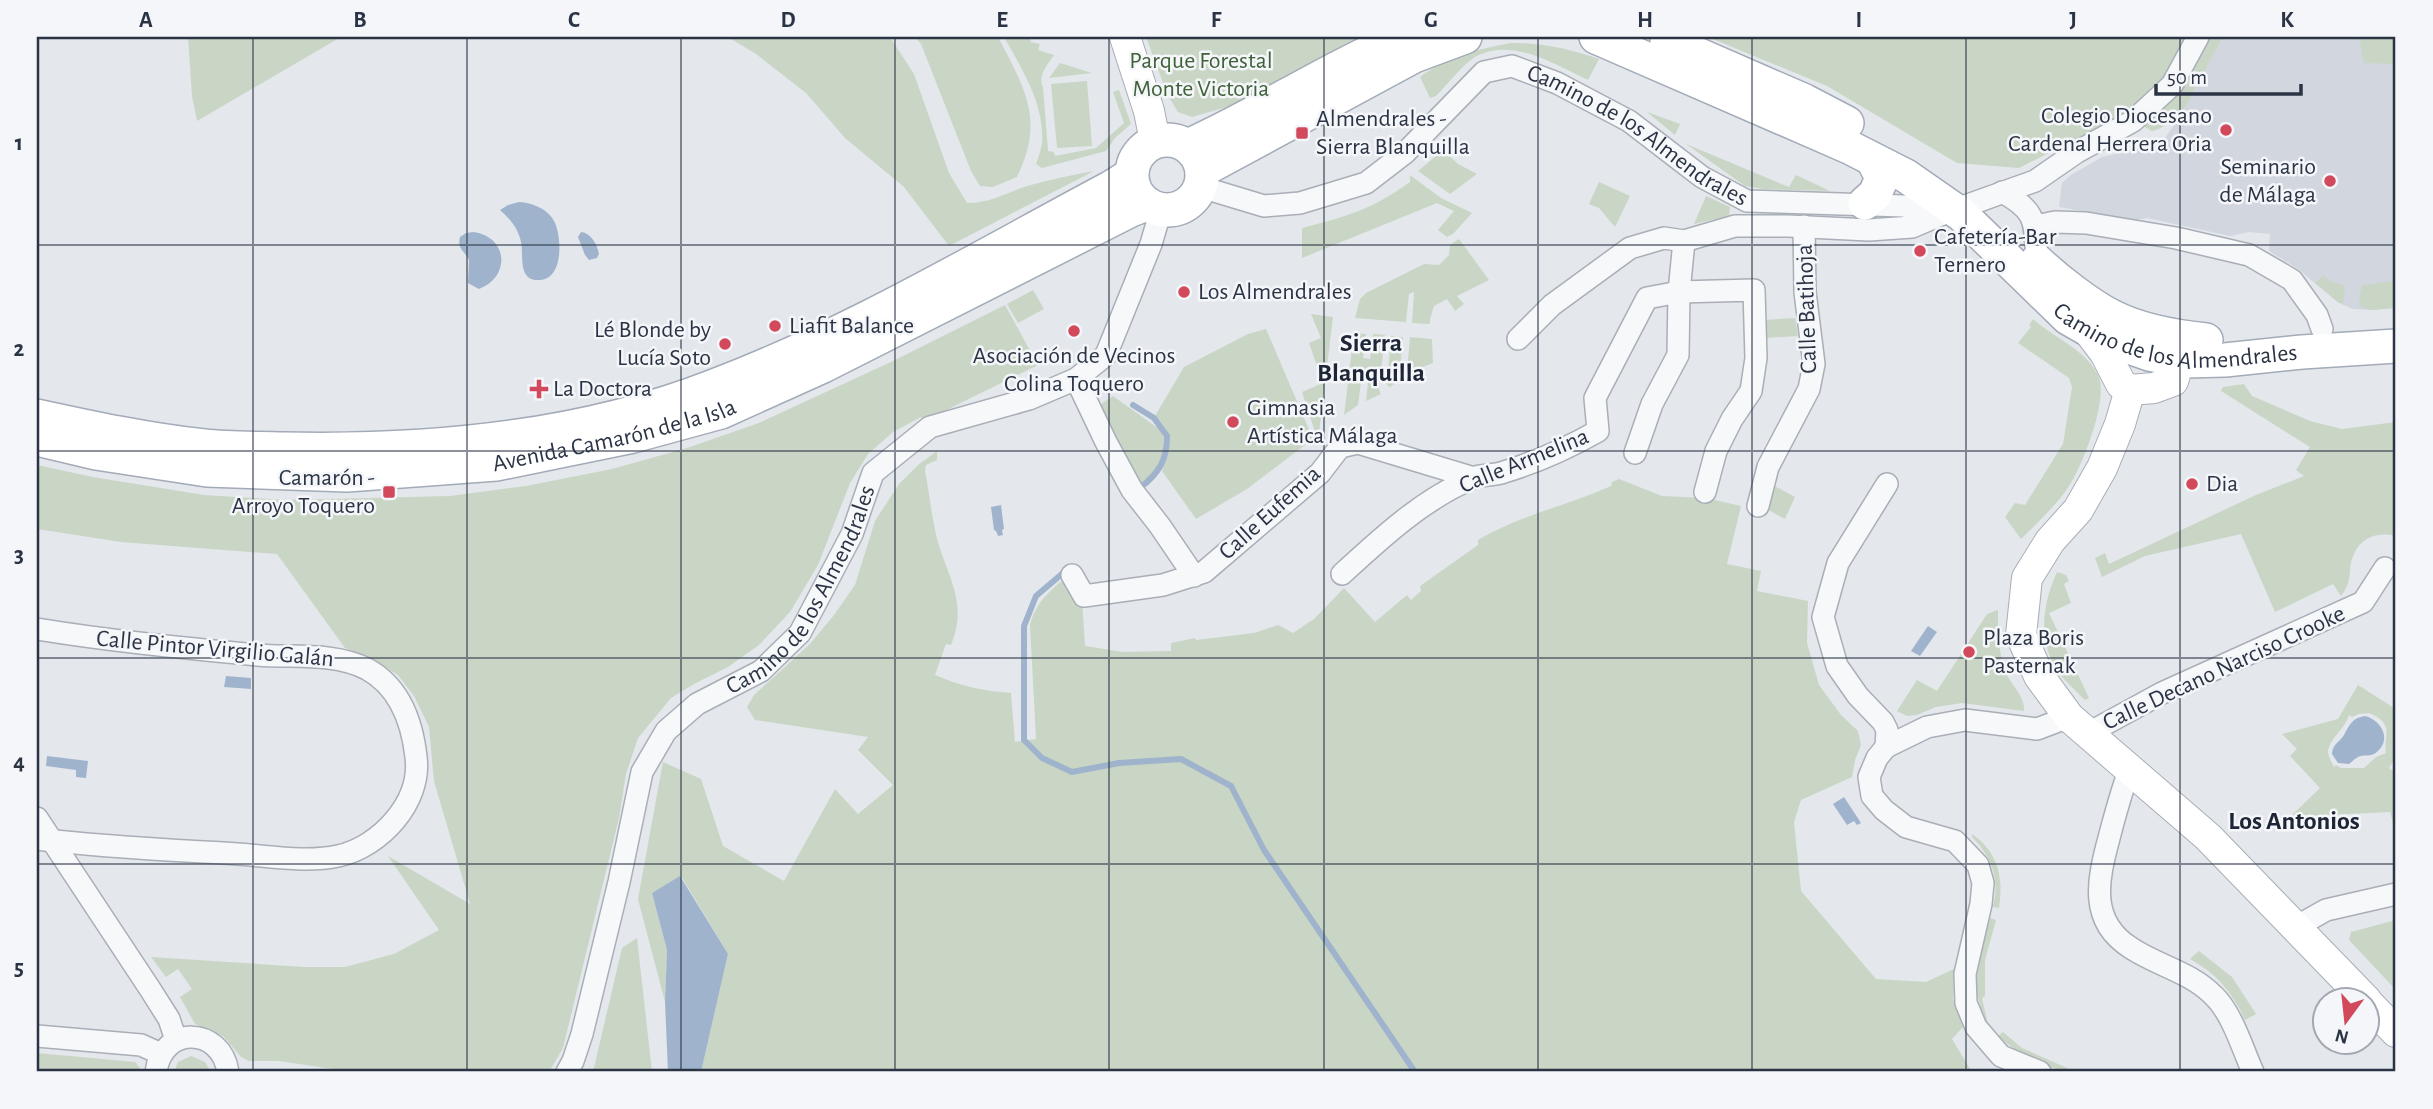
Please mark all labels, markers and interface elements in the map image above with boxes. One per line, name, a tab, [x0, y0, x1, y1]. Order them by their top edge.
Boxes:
text: A	[139, 9, 153, 32]
text: B	[353, 9, 367, 32]
text: C	[568, 9, 580, 32]
text: D	[780, 9, 796, 32]
text: E	[996, 9, 1008, 32]
text: F	[1211, 9, 1222, 32]
text: G	[1424, 9, 1438, 32]
text: H	[1637, 9, 1653, 32]
text: I	[1856, 9, 1862, 32]
text: J	[2069, 9, 2077, 32]
text: K	[2280, 9, 2294, 32]
park label: Parque Forestal Monte Victoria	[1129, 49, 1273, 101]
scale bar	[2156, 52, 2302, 96]
street label: Camino de los Almendrales	[1524, 61, 1751, 211]
text: 50 m	[2167, 67, 2207, 88]
place label: Colegio Diocesano Cardenal Herrera Oria	[2008, 104, 2212, 156]
place label: Almendrales - Sierra Blanquilla	[1316, 107, 1470, 159]
marker: Colegio Diocesano Cardenal Herrera Oria	[2218, 122, 2234, 138]
marker: Almendrales - Sierra Blanquilla	[1294, 125, 1310, 141]
text: 1	[15, 132, 23, 155]
place label: Seminario de Málaga	[2219, 155, 2316, 207]
marker: Seminario de Málaga	[2322, 173, 2338, 189]
place label: Cafetería-Bar Ternero	[1934, 225, 2057, 277]
marker: Cafetería-Bar Ternero	[1912, 243, 1928, 259]
street label: Calle Batihoja	[1793, 244, 1821, 374]
place label: Los Almendrales	[1198, 280, 1352, 304]
marker: Los Almendrales	[1176, 284, 1192, 300]
street label: Camino de los Almendrales	[2048, 298, 2298, 374]
place label: Liafit Balance	[789, 314, 914, 338]
place label: Lé Blonde by Lucía Soto	[594, 318, 711, 370]
marker: Liafit Balance	[767, 318, 783, 334]
marker: Asociación de Vecinos Colina Toquero	[1066, 323, 1082, 339]
district label: Sierra Blanquilla	[1317, 330, 1425, 386]
marker: Lé Blonde by Lucía Soto	[717, 336, 733, 352]
text: 2	[14, 338, 25, 361]
place label: Asociación de Vecinos Colina Toquero	[973, 344, 1175, 396]
place label: La Doctora	[553, 377, 652, 401]
marker: La Doctora	[531, 381, 547, 397]
street label: Avenida Camarón de la Isla	[491, 395, 740, 476]
place label: Gimnasia Artística Málaga	[1247, 396, 1398, 448]
marker: Gimnasia Artística Málaga	[1225, 414, 1241, 430]
street label: Calle Armelina	[1456, 424, 1592, 498]
street label: Calle Eufemia	[1215, 461, 1325, 565]
place label: Camarón - Arroyo Toquero	[232, 466, 375, 518]
place label: Dia	[2206, 472, 2238, 496]
marker: Dia	[2184, 476, 2200, 492]
street label: Camino de los Almendrales	[722, 483, 880, 699]
marker: Camarón - Arroyo Toquero	[381, 484, 397, 500]
text: 3	[14, 544, 24, 567]
street label: Calle Decano Narciso Crooke	[2099, 601, 2349, 735]
place label: Plaza Boris Pasternak	[1983, 626, 2084, 678]
street label: Calle Pintor Virgilio Galán	[95, 627, 335, 671]
marker: Plaza Boris Pasternak	[1961, 644, 1977, 660]
text: 4	[13, 751, 25, 774]
district label: Los Antonios	[2228, 808, 2360, 834]
text: 5	[14, 957, 24, 980]
north arrow	[2310, 986, 2380, 1056]
text: N	[2333, 1025, 2351, 1047]

